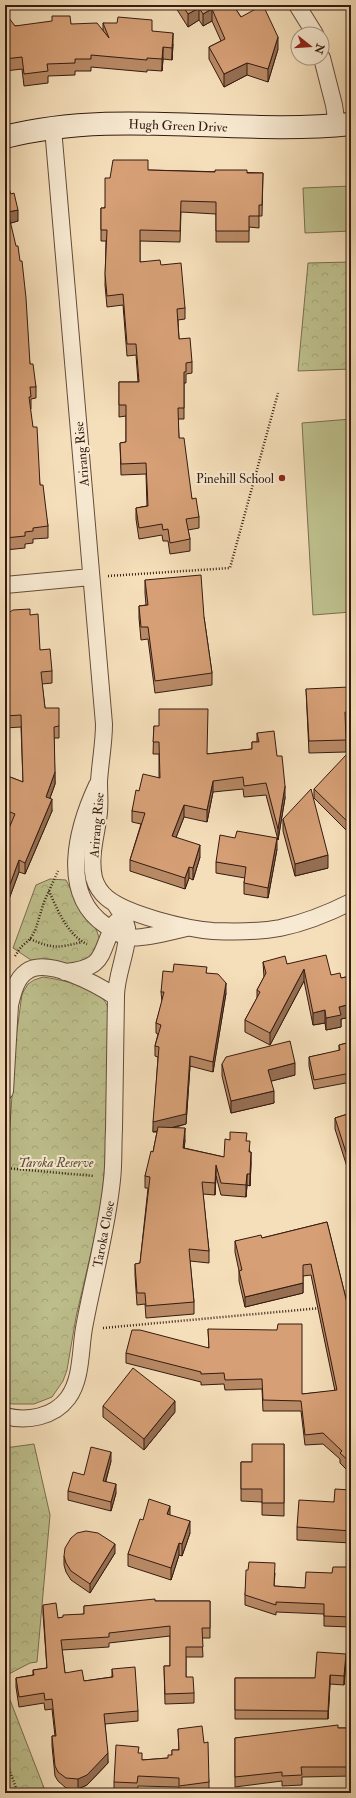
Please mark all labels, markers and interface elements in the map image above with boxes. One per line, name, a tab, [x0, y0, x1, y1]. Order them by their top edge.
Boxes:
north arrow	[290, 26, 330, 66]
text: N	[311, 41, 327, 56]
street label: Hugh Green Drive	[128, 116, 228, 136]
street label: Arirang Rise	[71, 420, 93, 488]
place label: Pinehill School	[196, 471, 275, 487]
marker: Pinehill School	[277, 473, 287, 483]
street label: Arirang Rise	[86, 791, 108, 859]
park label: Taroka Reserve	[19, 1155, 94, 1171]
street label: Taroka Close	[90, 1199, 118, 1269]

